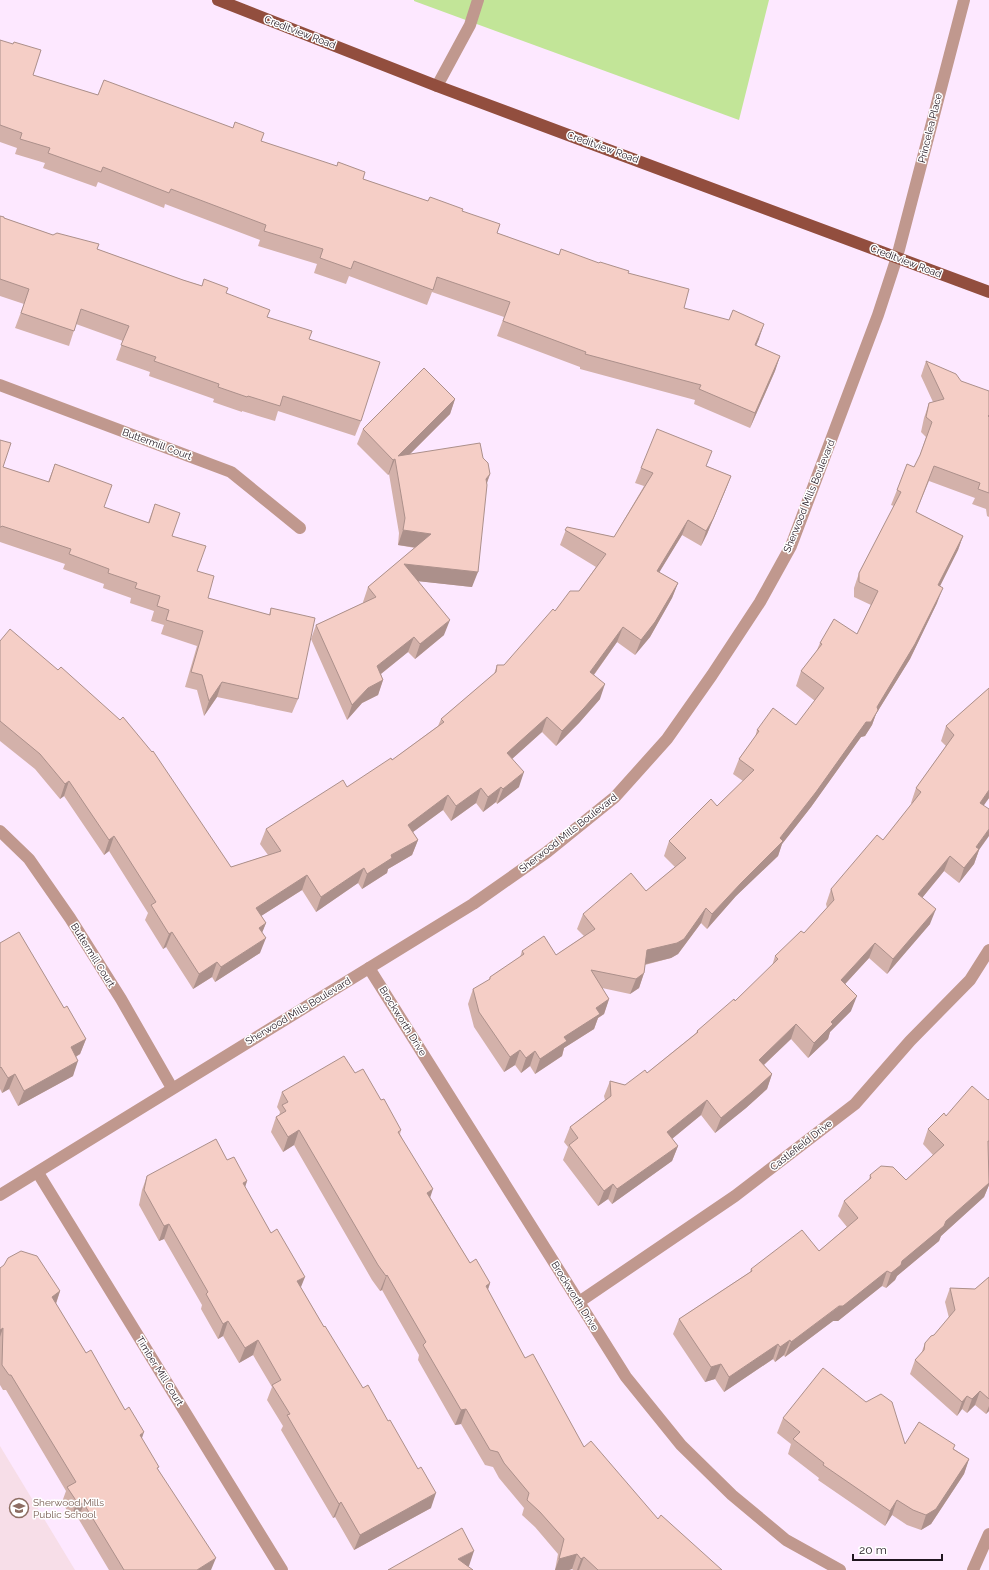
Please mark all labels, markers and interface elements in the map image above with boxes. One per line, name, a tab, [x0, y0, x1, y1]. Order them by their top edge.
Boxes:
street label: Creditview Road	[263, 13, 337, 51]
street label: Princelea Place	[916, 92, 944, 164]
street label: Creditview Road	[566, 129, 640, 165]
street label: Creditview Road	[869, 242, 943, 280]
street label: Buttermill Court	[121, 426, 194, 462]
street label: Sherwood Mills Boulevard	[781, 438, 837, 554]
street label: Sherwood Mills Boulevard	[517, 791, 619, 875]
street label: Buttermill Court	[69, 921, 117, 990]
street label: Sherwood Mills Boulevard	[243, 975, 353, 1047]
street label: Brockworth Drive	[377, 984, 429, 1058]
street label: Castlefield Drive	[768, 1117, 834, 1173]
street label: Brockworth Drive	[549, 1259, 601, 1333]
street label: Timber Mill Court	[134, 1334, 186, 1408]
school or university icon: Sherwood Mills Public School	[8, 1497, 30, 1519]
place label: Sherwood Mills Public School	[33, 1497, 104, 1520]
scale bar	[853, 1536, 942, 1562]
text: 20 m	[859, 1543, 887, 1557]

